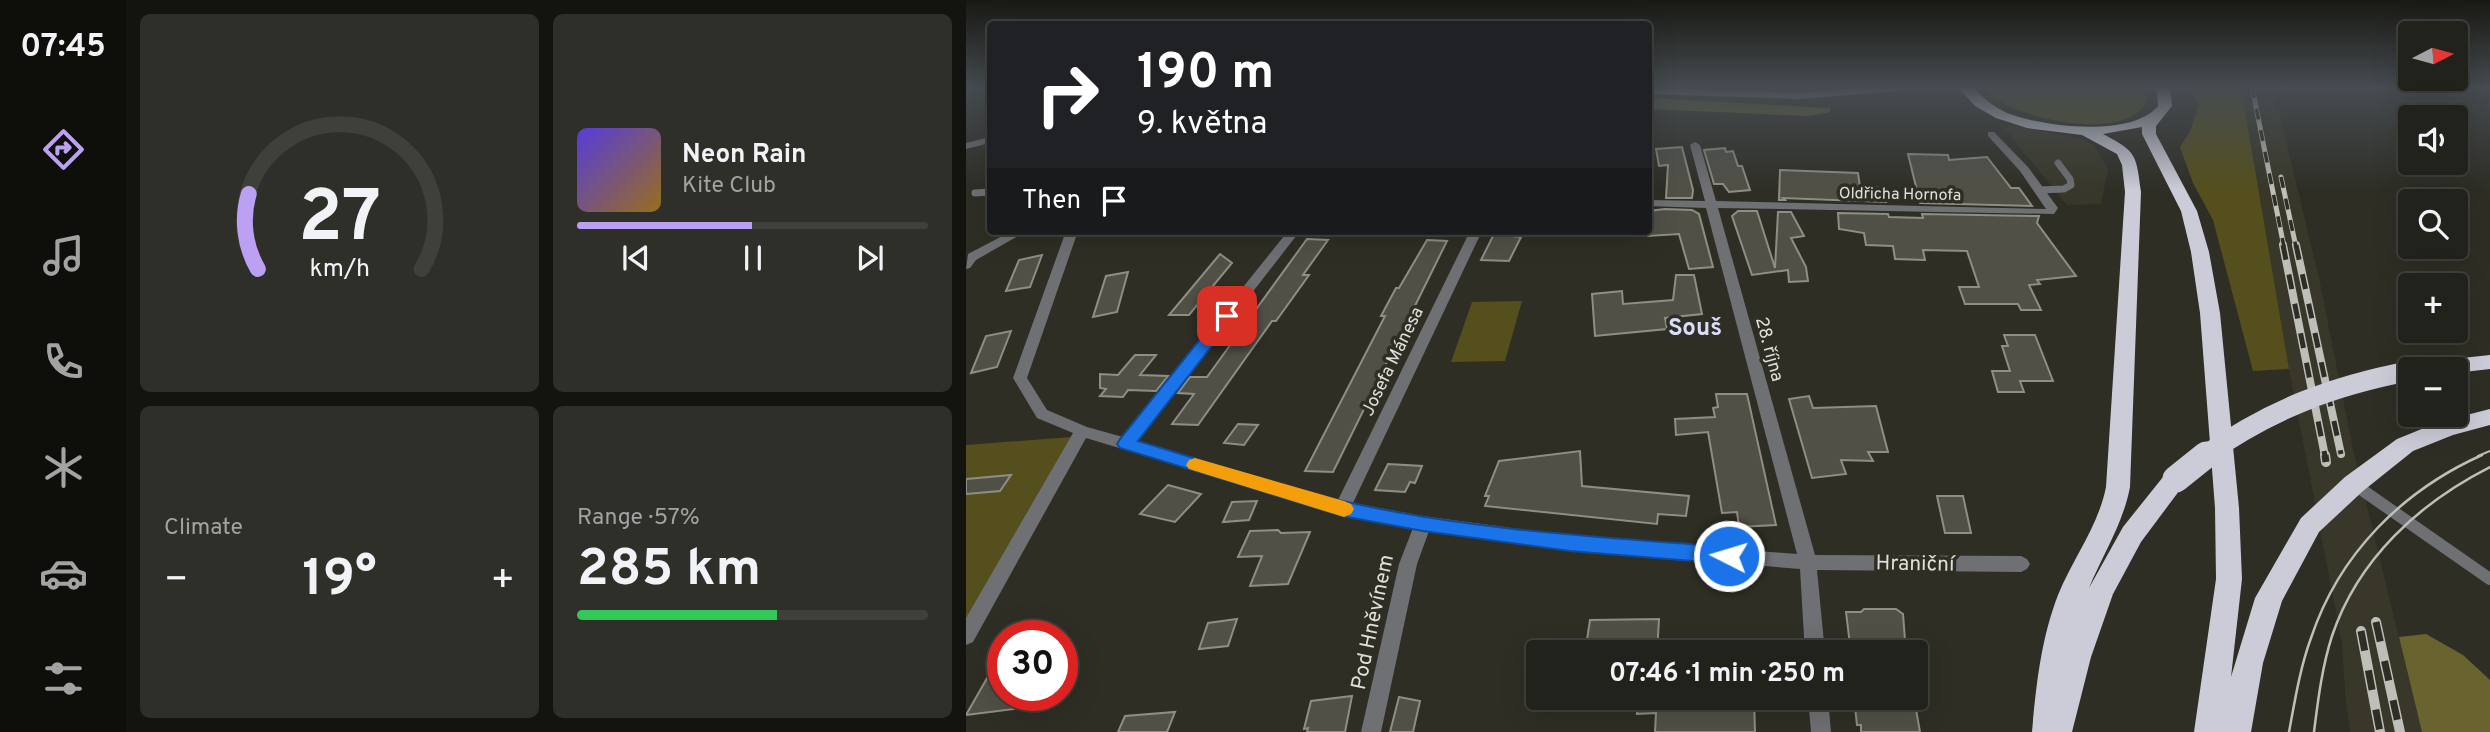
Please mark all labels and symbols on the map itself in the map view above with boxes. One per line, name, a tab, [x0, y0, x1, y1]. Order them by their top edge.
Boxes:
north arrow	[2398, 21, 2468, 91]
street label: Oldřicha Hornofa	[1839, 184, 1961, 206]
pin	[1197, 286, 1257, 346]
street label: Josefa Mánesa	[1357, 303, 1430, 420]
district label: Souš	[1668, 314, 1722, 344]
street label: 28. října	[1749, 315, 1788, 384]
position arrow	[1692, 519, 1766, 593]
street label: Hraniční	[1875, 550, 1956, 579]
street label: Pod Hněvínem	[1346, 552, 1401, 693]
speed limit sign: 30	[987, 620, 1078, 711]

